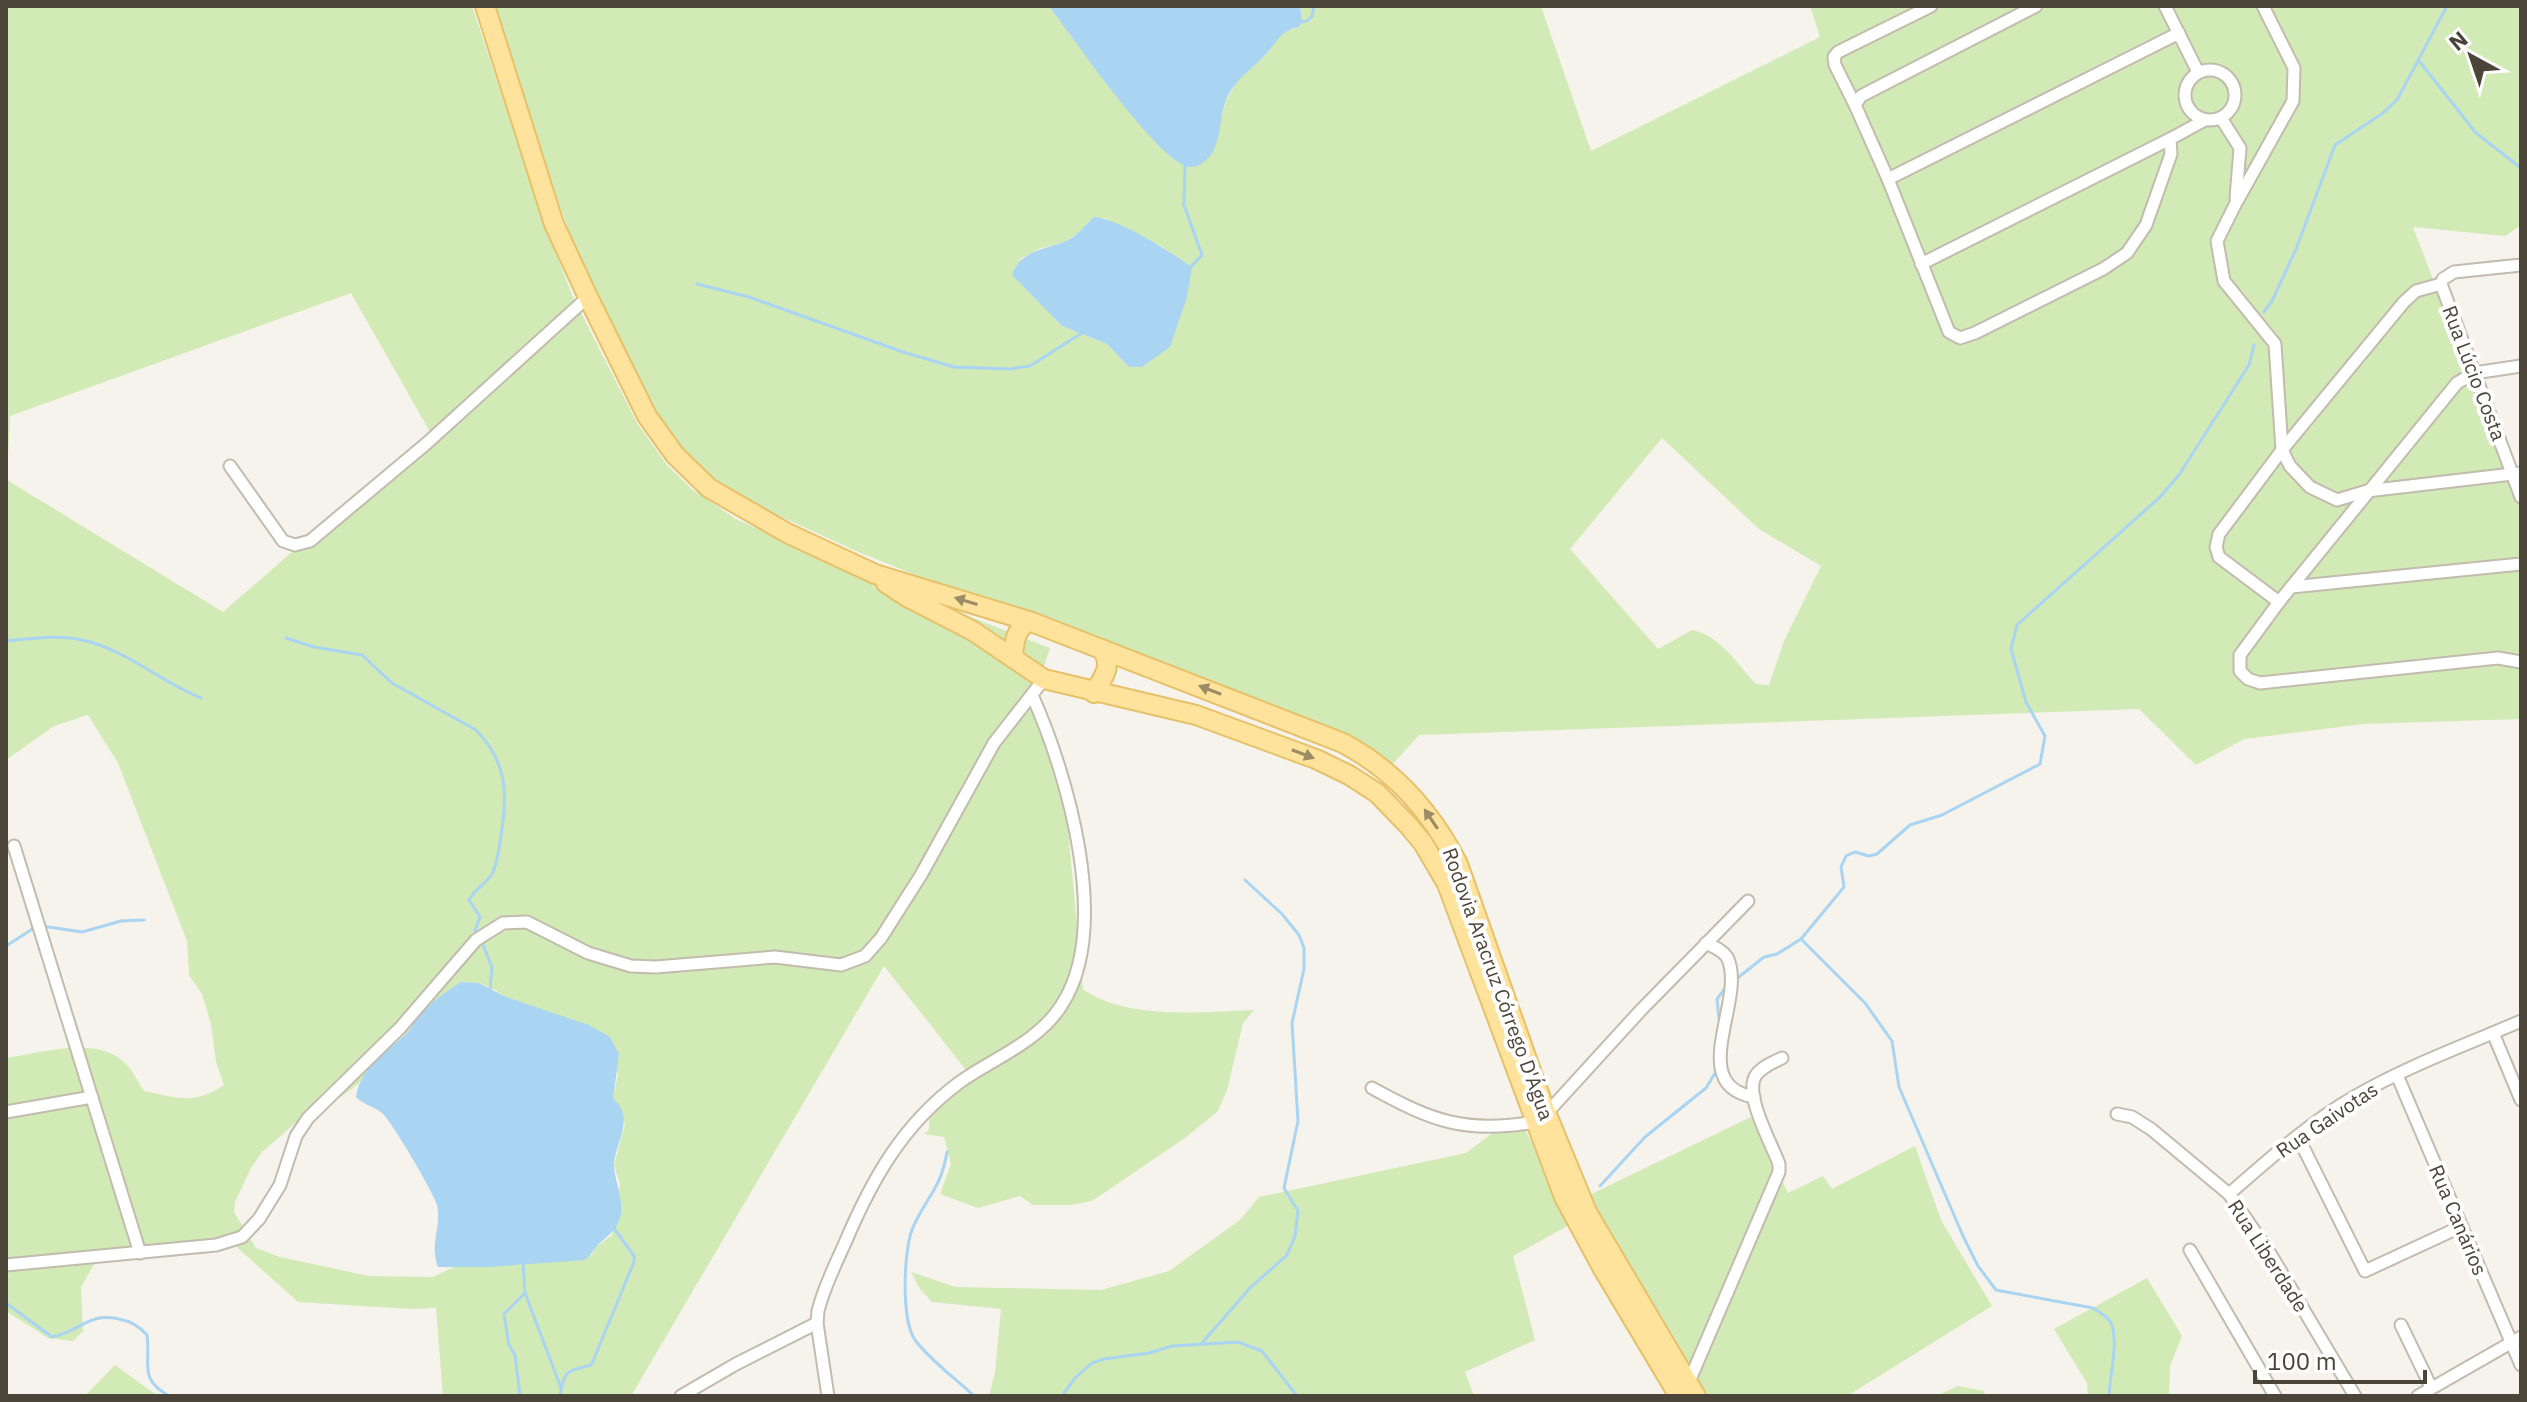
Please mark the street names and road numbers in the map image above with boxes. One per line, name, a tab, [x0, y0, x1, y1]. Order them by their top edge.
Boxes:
street label: Rua Lúcio Costa	[2436, 301, 2513, 445]
street label: Rodovia Aracruz Córrego D'Água	[1437, 844, 1561, 1124]
street label: Rua Gaivotas	[2270, 1076, 2383, 1164]
street label: Rua Canários	[2423, 1160, 2494, 1279]
street label: Rua Liberdade	[2222, 1194, 2315, 1317]

